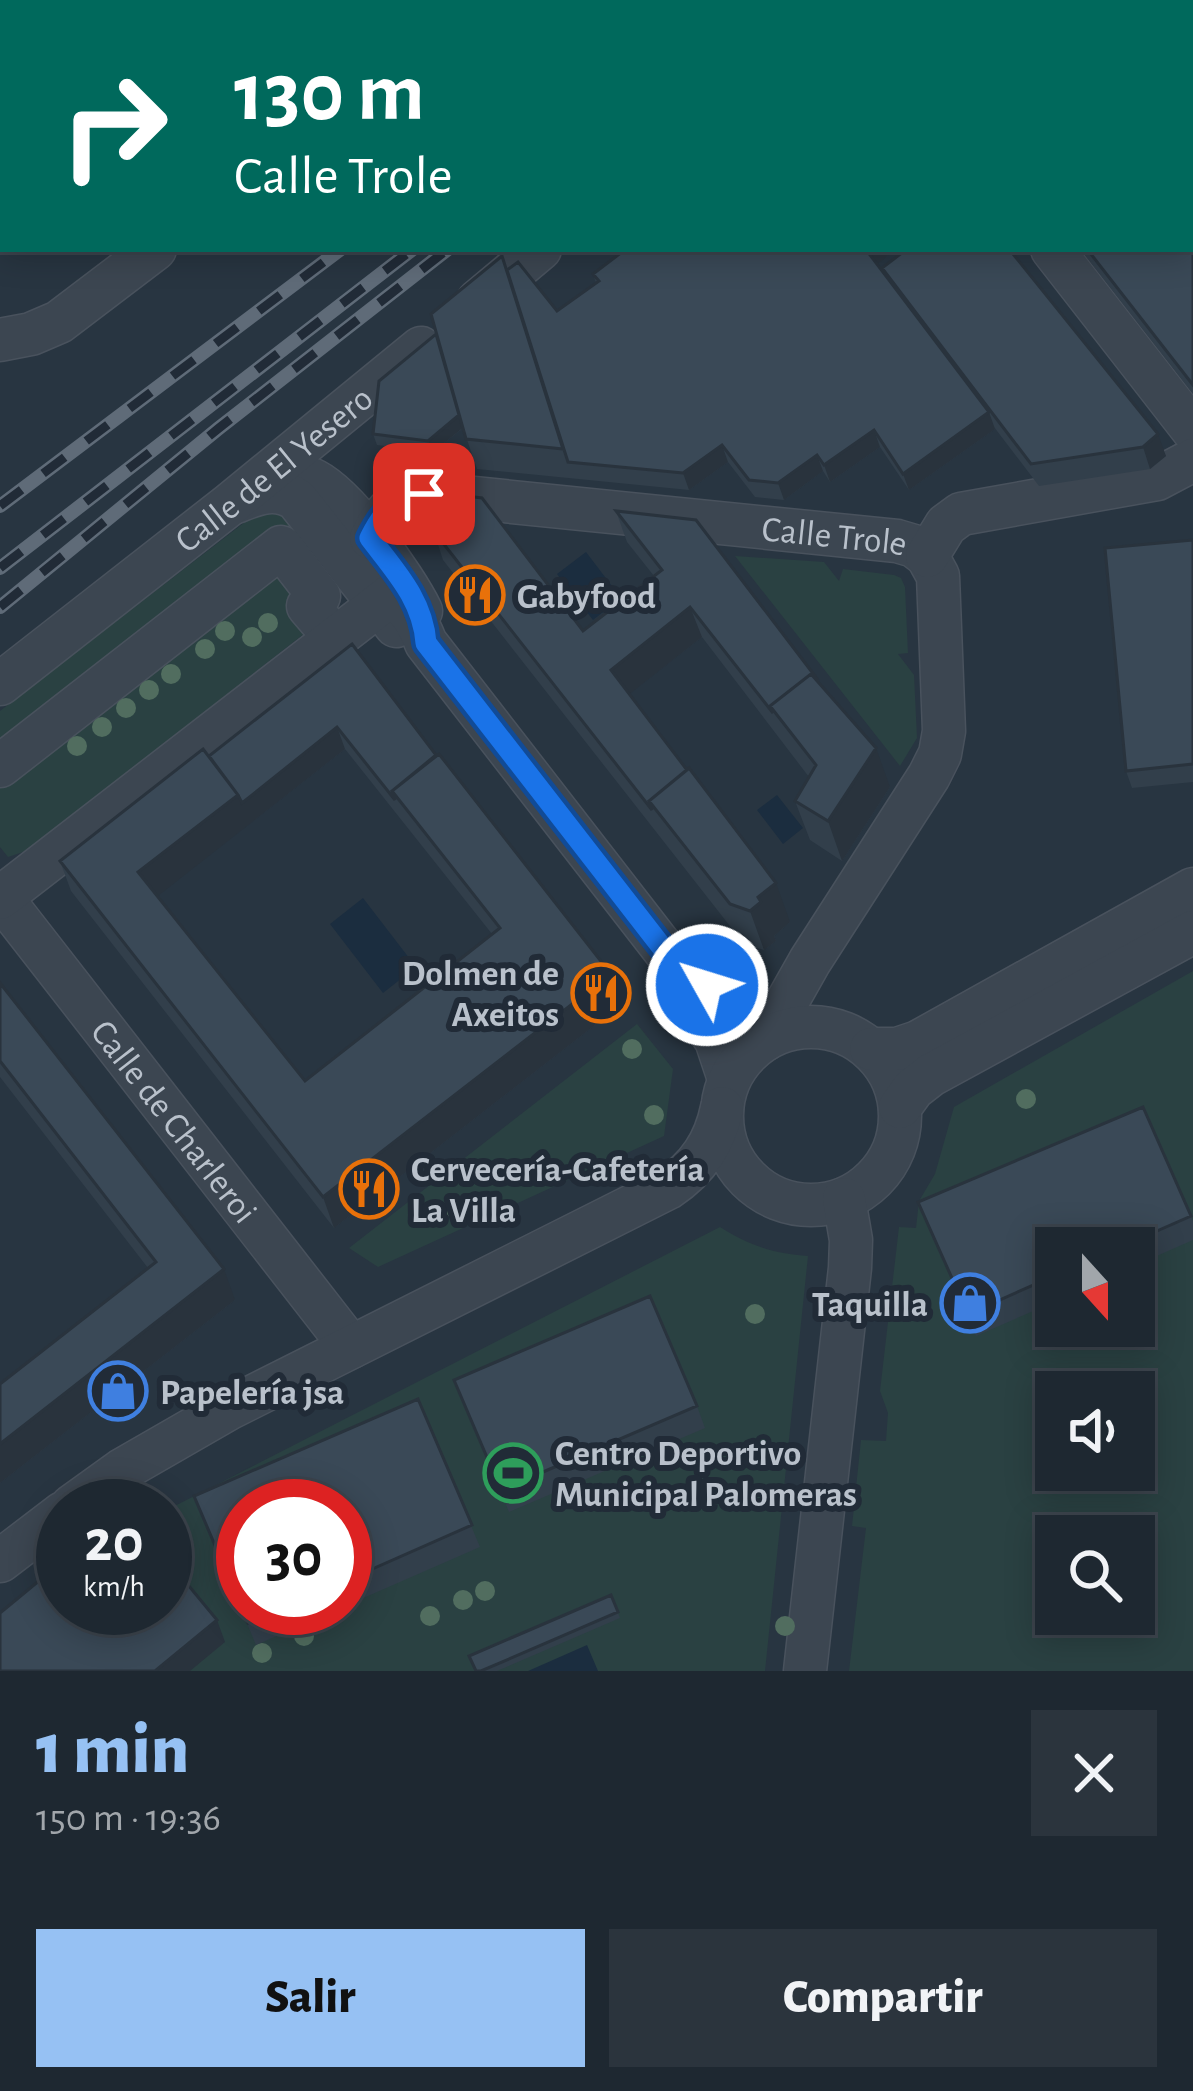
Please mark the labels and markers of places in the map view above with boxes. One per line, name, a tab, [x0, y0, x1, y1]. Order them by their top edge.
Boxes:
pin	[373, 443, 475, 545]
restaurant icon: Gabyfood	[444, 564, 506, 626]
place label: Gabyfood	[517, 579, 656, 615]
place label: Dolmen de Axeitos	[402, 956, 559, 1033]
restaurant icon: Dolmen de Axeitos	[570, 962, 632, 1024]
place label: Cervecería-Cafetería La Villa	[411, 1152, 705, 1229]
restaurant icon: Cervecería-Cafetería La Villa	[338, 1158, 400, 1220]
shop icon: Taquilla	[939, 1272, 1001, 1334]
place label: Taquilla	[812, 1287, 928, 1323]
shop icon: Papelería jsa	[87, 1360, 149, 1422]
place label: Papelería jsa	[160, 1375, 344, 1411]
place label: Centro Deportivo Municipal Palomeras	[555, 1436, 857, 1513]
sports icon: Centro Deportivo Municipal Palomeras	[482, 1442, 544, 1504]

